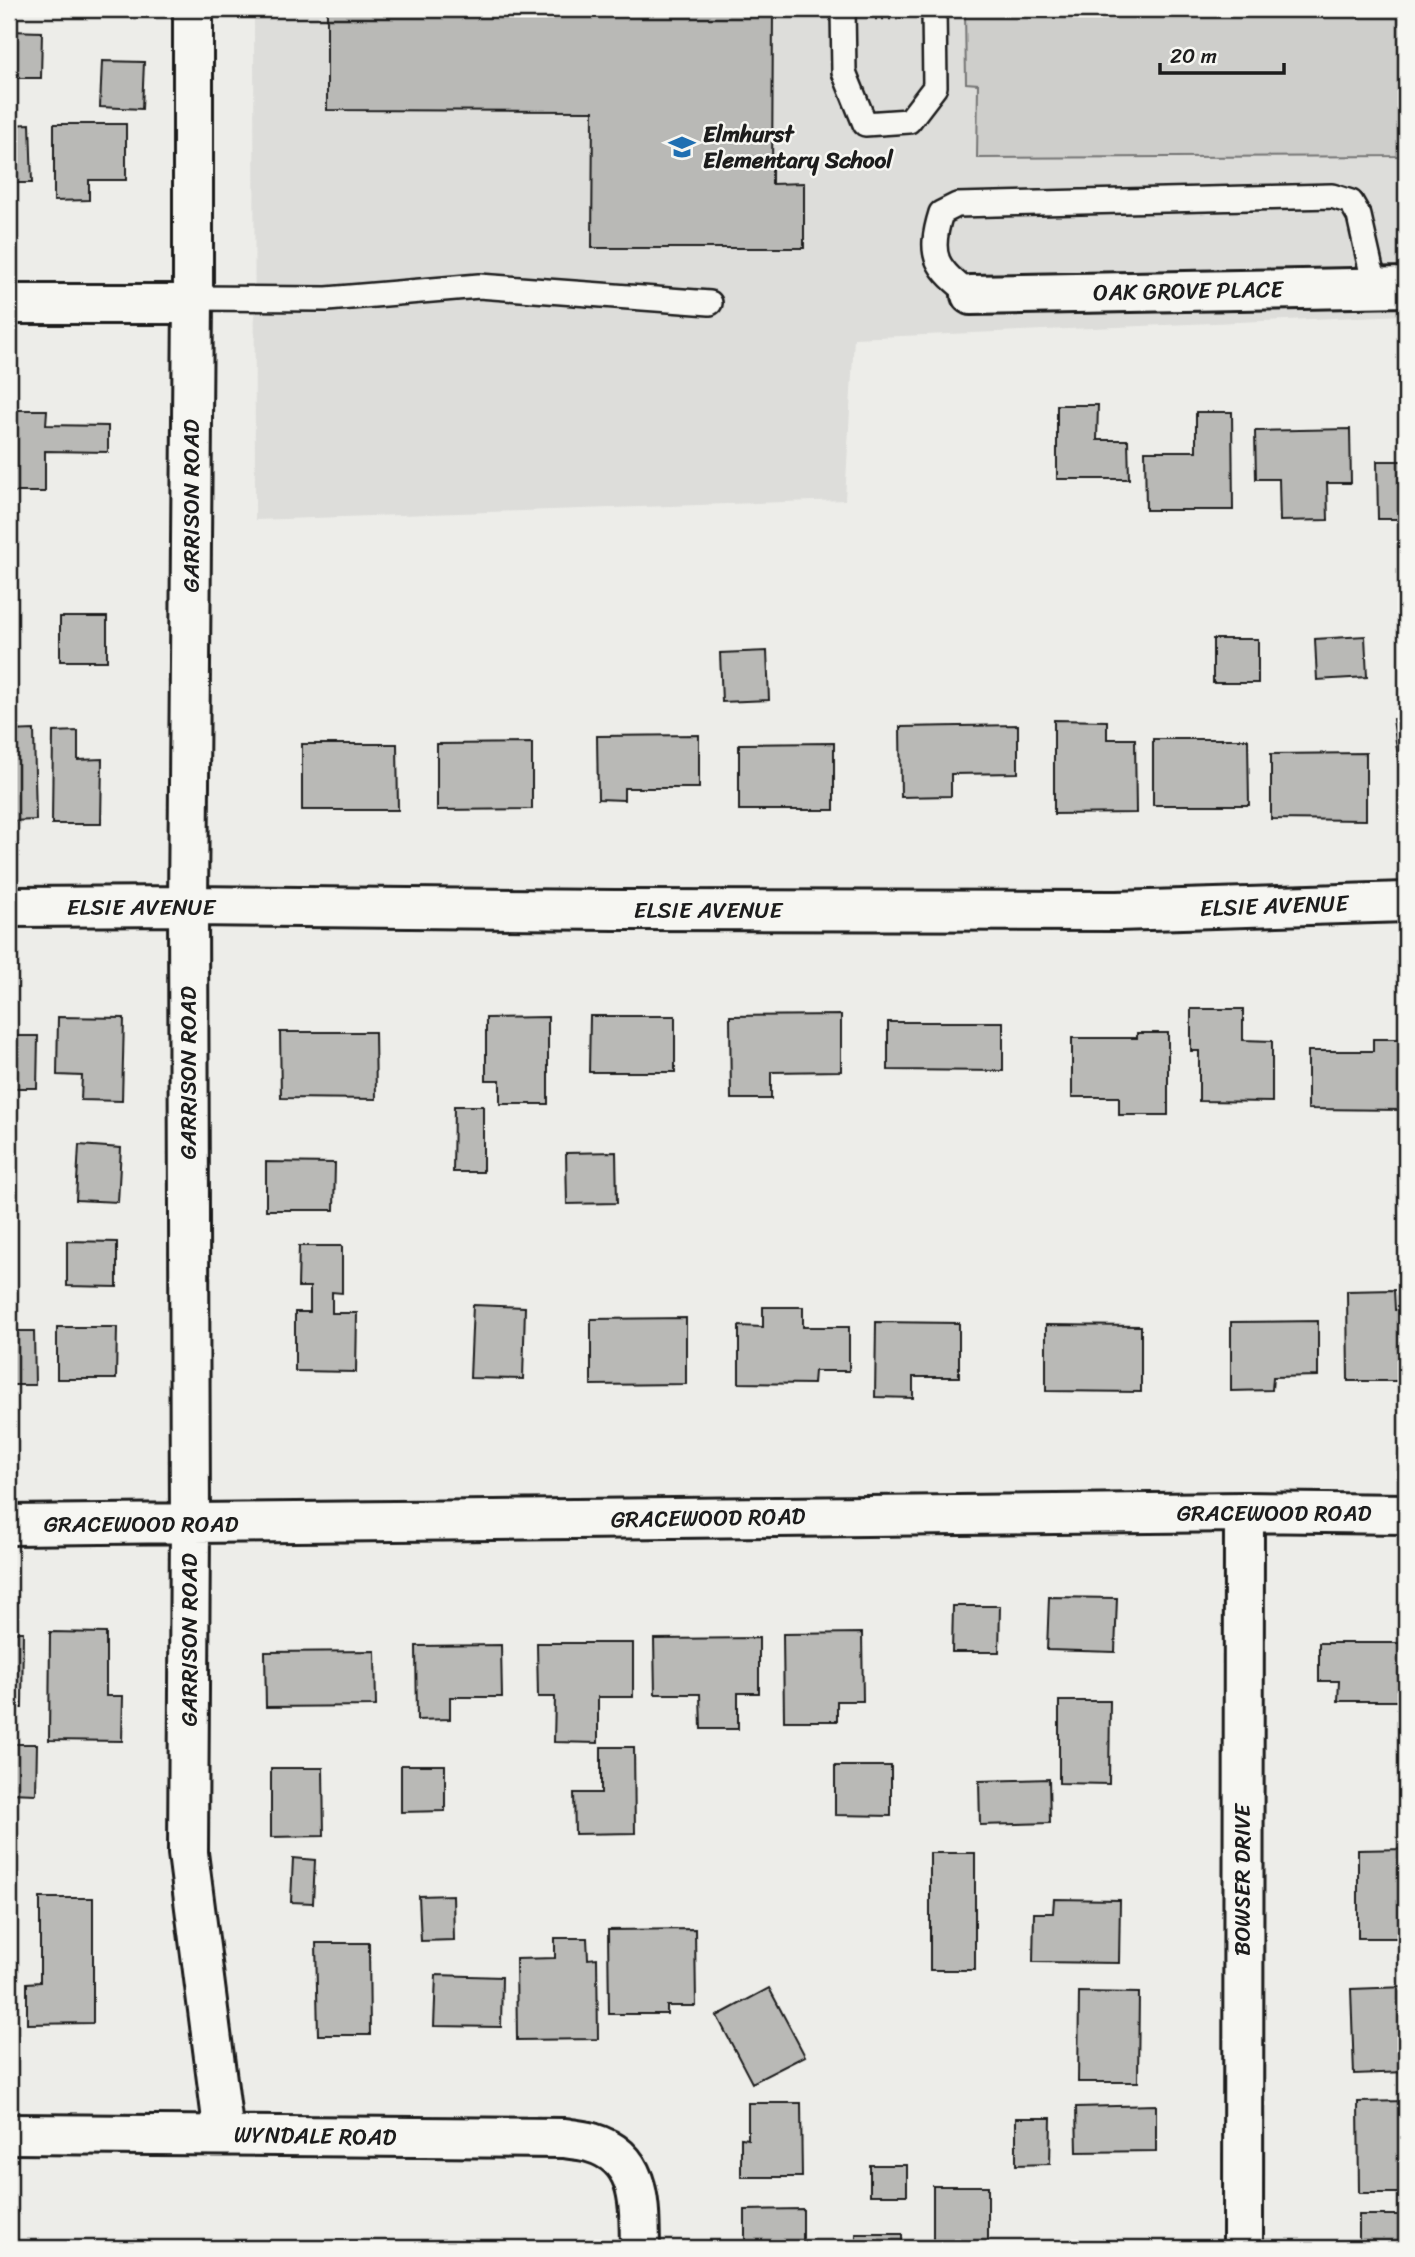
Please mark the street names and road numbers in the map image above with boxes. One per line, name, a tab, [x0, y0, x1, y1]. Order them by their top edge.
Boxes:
street label: OAK GROVE PLACE	[1093, 269, 1284, 313]
street label: GARRISON ROAD	[171, 419, 212, 592]
street label: ELSIE AVENUE	[1199, 883, 1350, 929]
street label: ELSIE AVENUE	[67, 887, 216, 928]
street label: ELSIE AVENUE	[634, 890, 783, 931]
street label: GARRISON ROAD	[168, 986, 209, 1159]
street label: GRACEWOOD ROAD	[1177, 1493, 1371, 1534]
street label: GRACEWOOD ROAD	[610, 1496, 806, 1540]
street label: GRACEWOOD ROAD	[44, 1504, 238, 1545]
street label: GARRISON ROAD	[169, 1553, 210, 1726]
street label: BOWSER DRIVE	[1222, 1803, 1263, 1956]
street label: WYNDALE ROAD	[233, 2114, 397, 2158]

